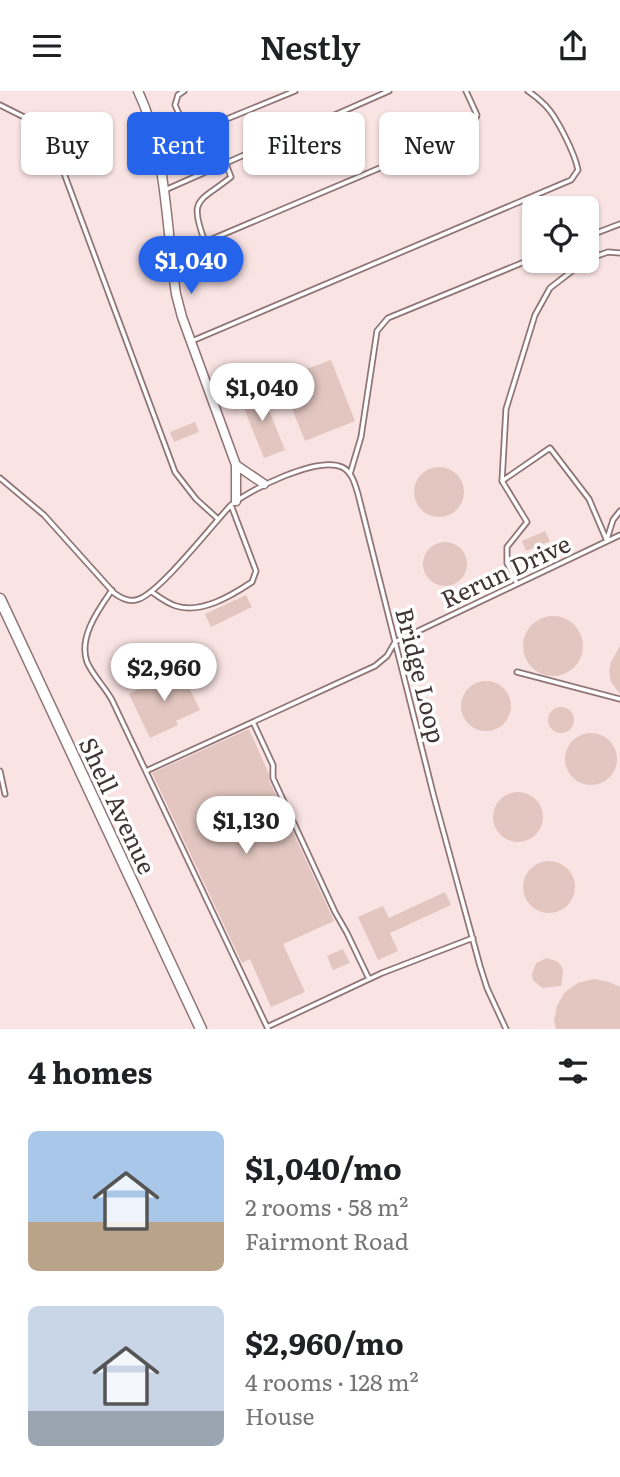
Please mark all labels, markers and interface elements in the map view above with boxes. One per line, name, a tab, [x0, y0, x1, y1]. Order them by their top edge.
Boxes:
text: Nestly	[260, 22, 360, 70]
icon: menu	[28, 27, 66, 65]
icon: share	[554, 27, 592, 65]
chip: Buy	[21, 112, 113, 175]
chip: Rent	[127, 112, 229, 175]
chip: Filters	[243, 112, 365, 175]
chip: New	[379, 112, 479, 175]
map controls	[522, 196, 599, 273]
button: locate	[522, 196, 599, 273]
pin: $1,040	[134, 237, 248, 296]
text: $1,040	[155, 242, 227, 276]
pin: $1,040	[205, 363, 319, 423]
text: $1,040	[226, 369, 298, 403]
street label: Rerun Drive	[435, 525, 575, 615]
street label: Bridge Loop	[388, 604, 456, 746]
pin: $2,960	[107, 643, 221, 703]
text: $2,960	[127, 649, 201, 683]
street label: Shell Avenue	[72, 731, 166, 879]
pin: $1,130	[189, 797, 303, 856]
text: $1,130	[212, 802, 280, 836]
text: 4 homes	[28, 1049, 153, 1093]
icon: filters	[554, 1052, 592, 1090]
text: $1,040/mo	[245, 1145, 402, 1189]
icon: home	[84, 1159, 168, 1243]
text: 2 rooms · 58 m²	[245, 1189, 408, 1223]
text: Fairmont Road	[245, 1223, 409, 1257]
text: $2,960/mo	[245, 1320, 404, 1364]
icon: home	[84, 1334, 168, 1418]
text: 4 rooms · 128 m²	[245, 1364, 419, 1398]
text: House	[245, 1398, 314, 1432]

